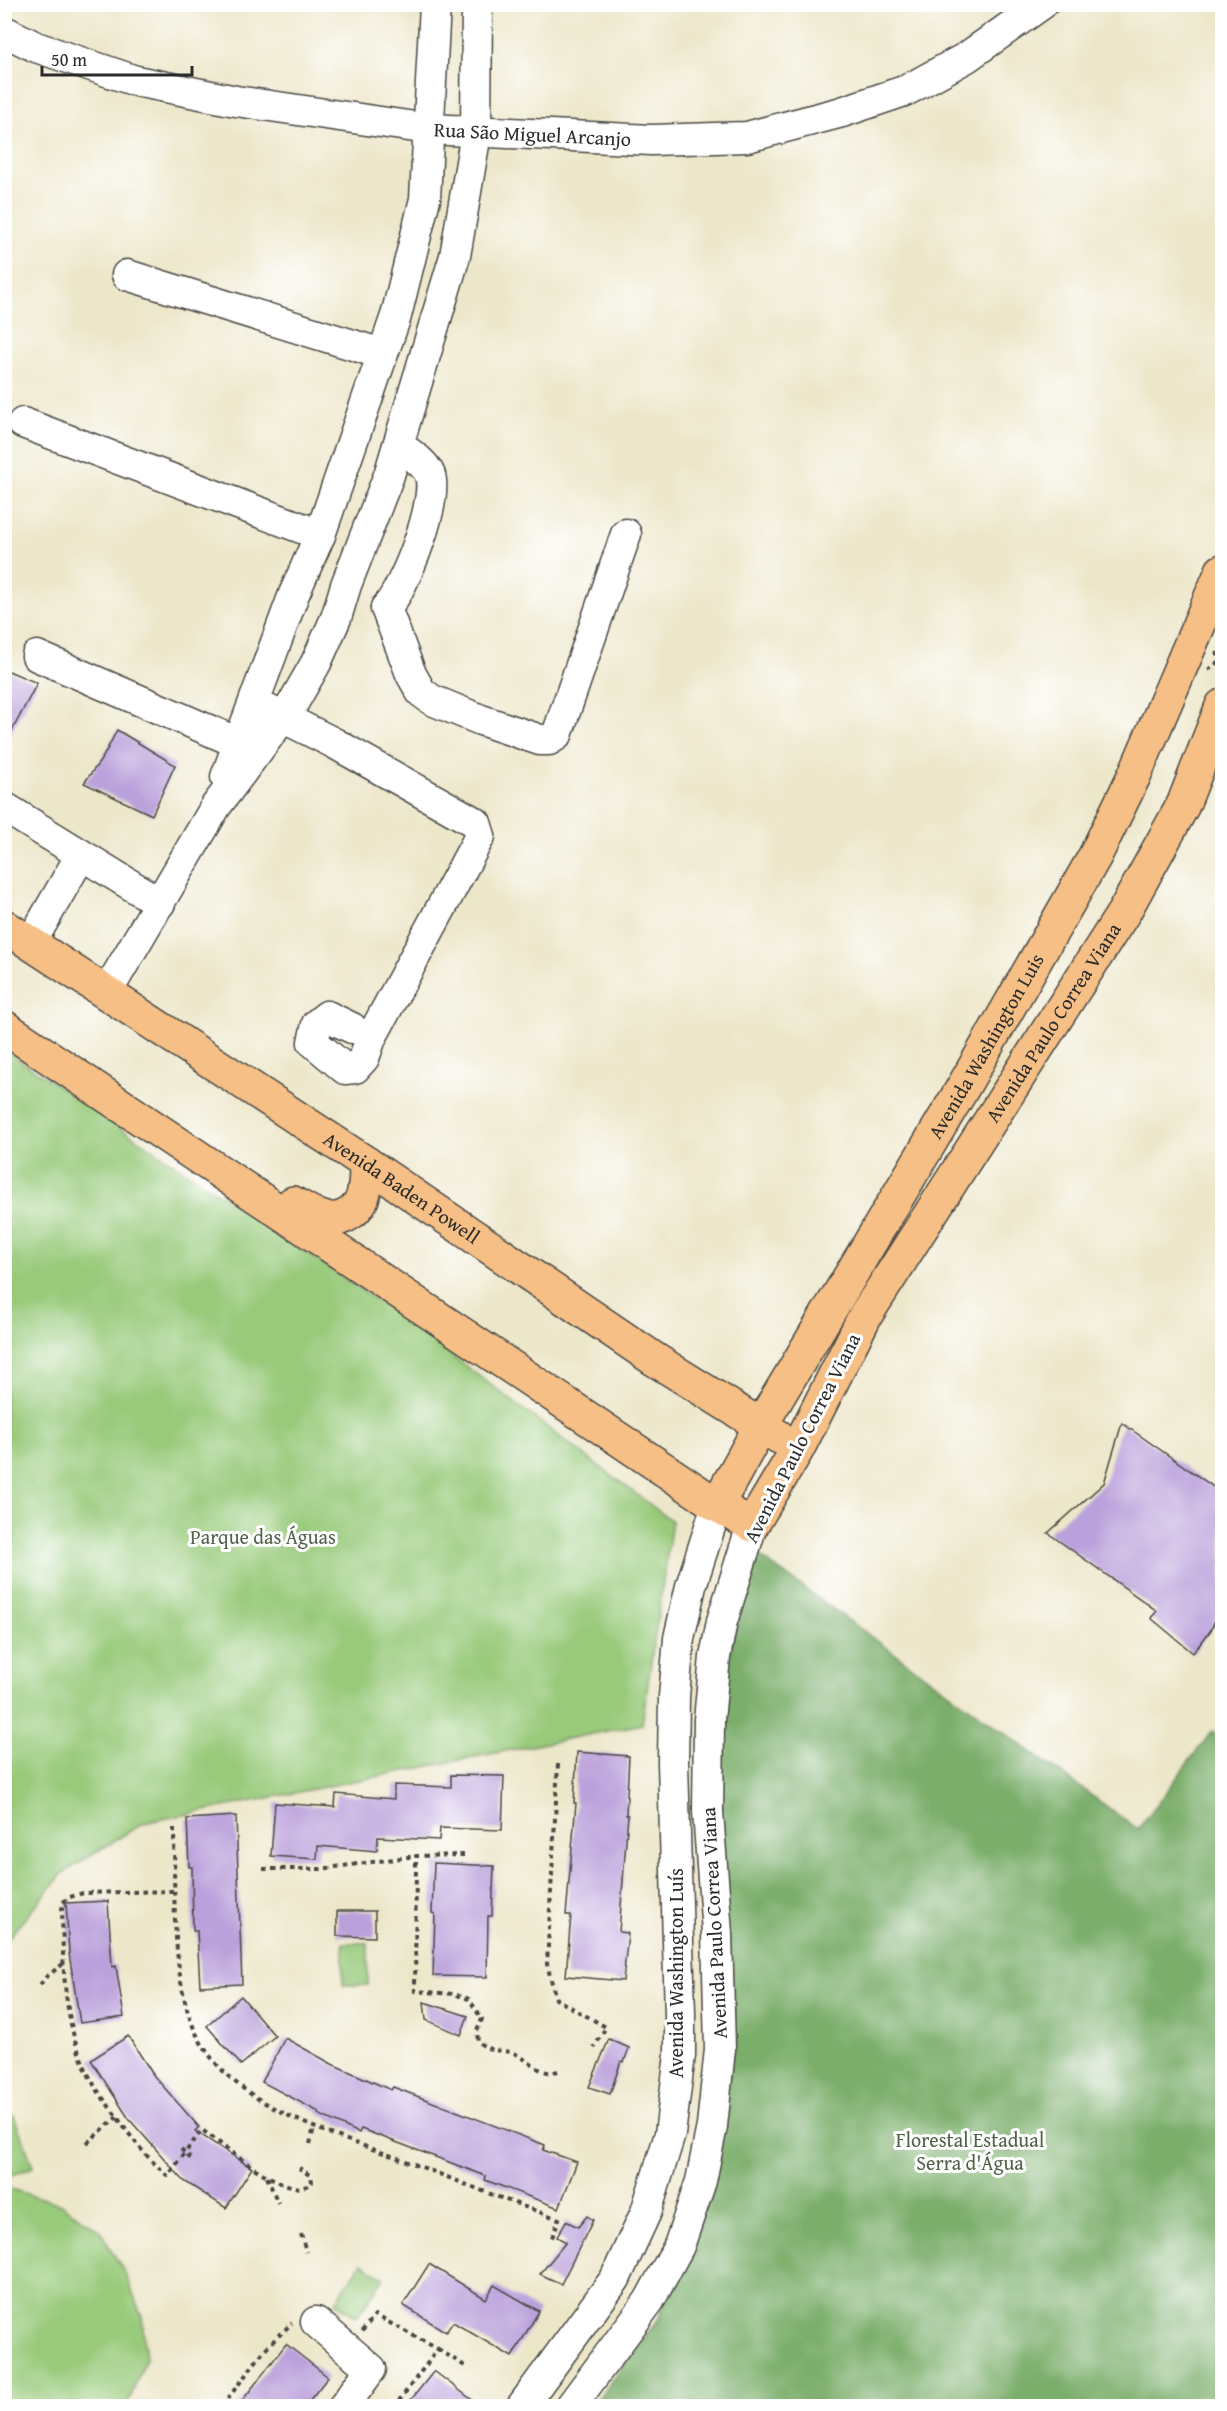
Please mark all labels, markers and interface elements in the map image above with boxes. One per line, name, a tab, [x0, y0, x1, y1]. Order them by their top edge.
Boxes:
scale bar	[42, 39, 192, 77]
text: 50 m	[51, 46, 87, 73]
street label: Rua São Miguel Arcanjo	[433, 114, 632, 153]
street label: Avenida Paulo Correa Viana	[978, 916, 1128, 1128]
street label: Avenida Washington Luis	[920, 948, 1051, 1144]
street label: Avenida Baden Powell	[318, 1124, 486, 1251]
street label: Avenida Paulo Correa Viana	[736, 1327, 867, 1548]
park label: Parque das Águas	[190, 1522, 336, 1551]
street label: Avenida Paulo Correa Viana	[693, 1806, 734, 2040]
street label: Avenida Washington Luís	[661, 1868, 690, 2078]
park label: Florestal Estadual Serra d'Água	[896, 2125, 1045, 2177]

